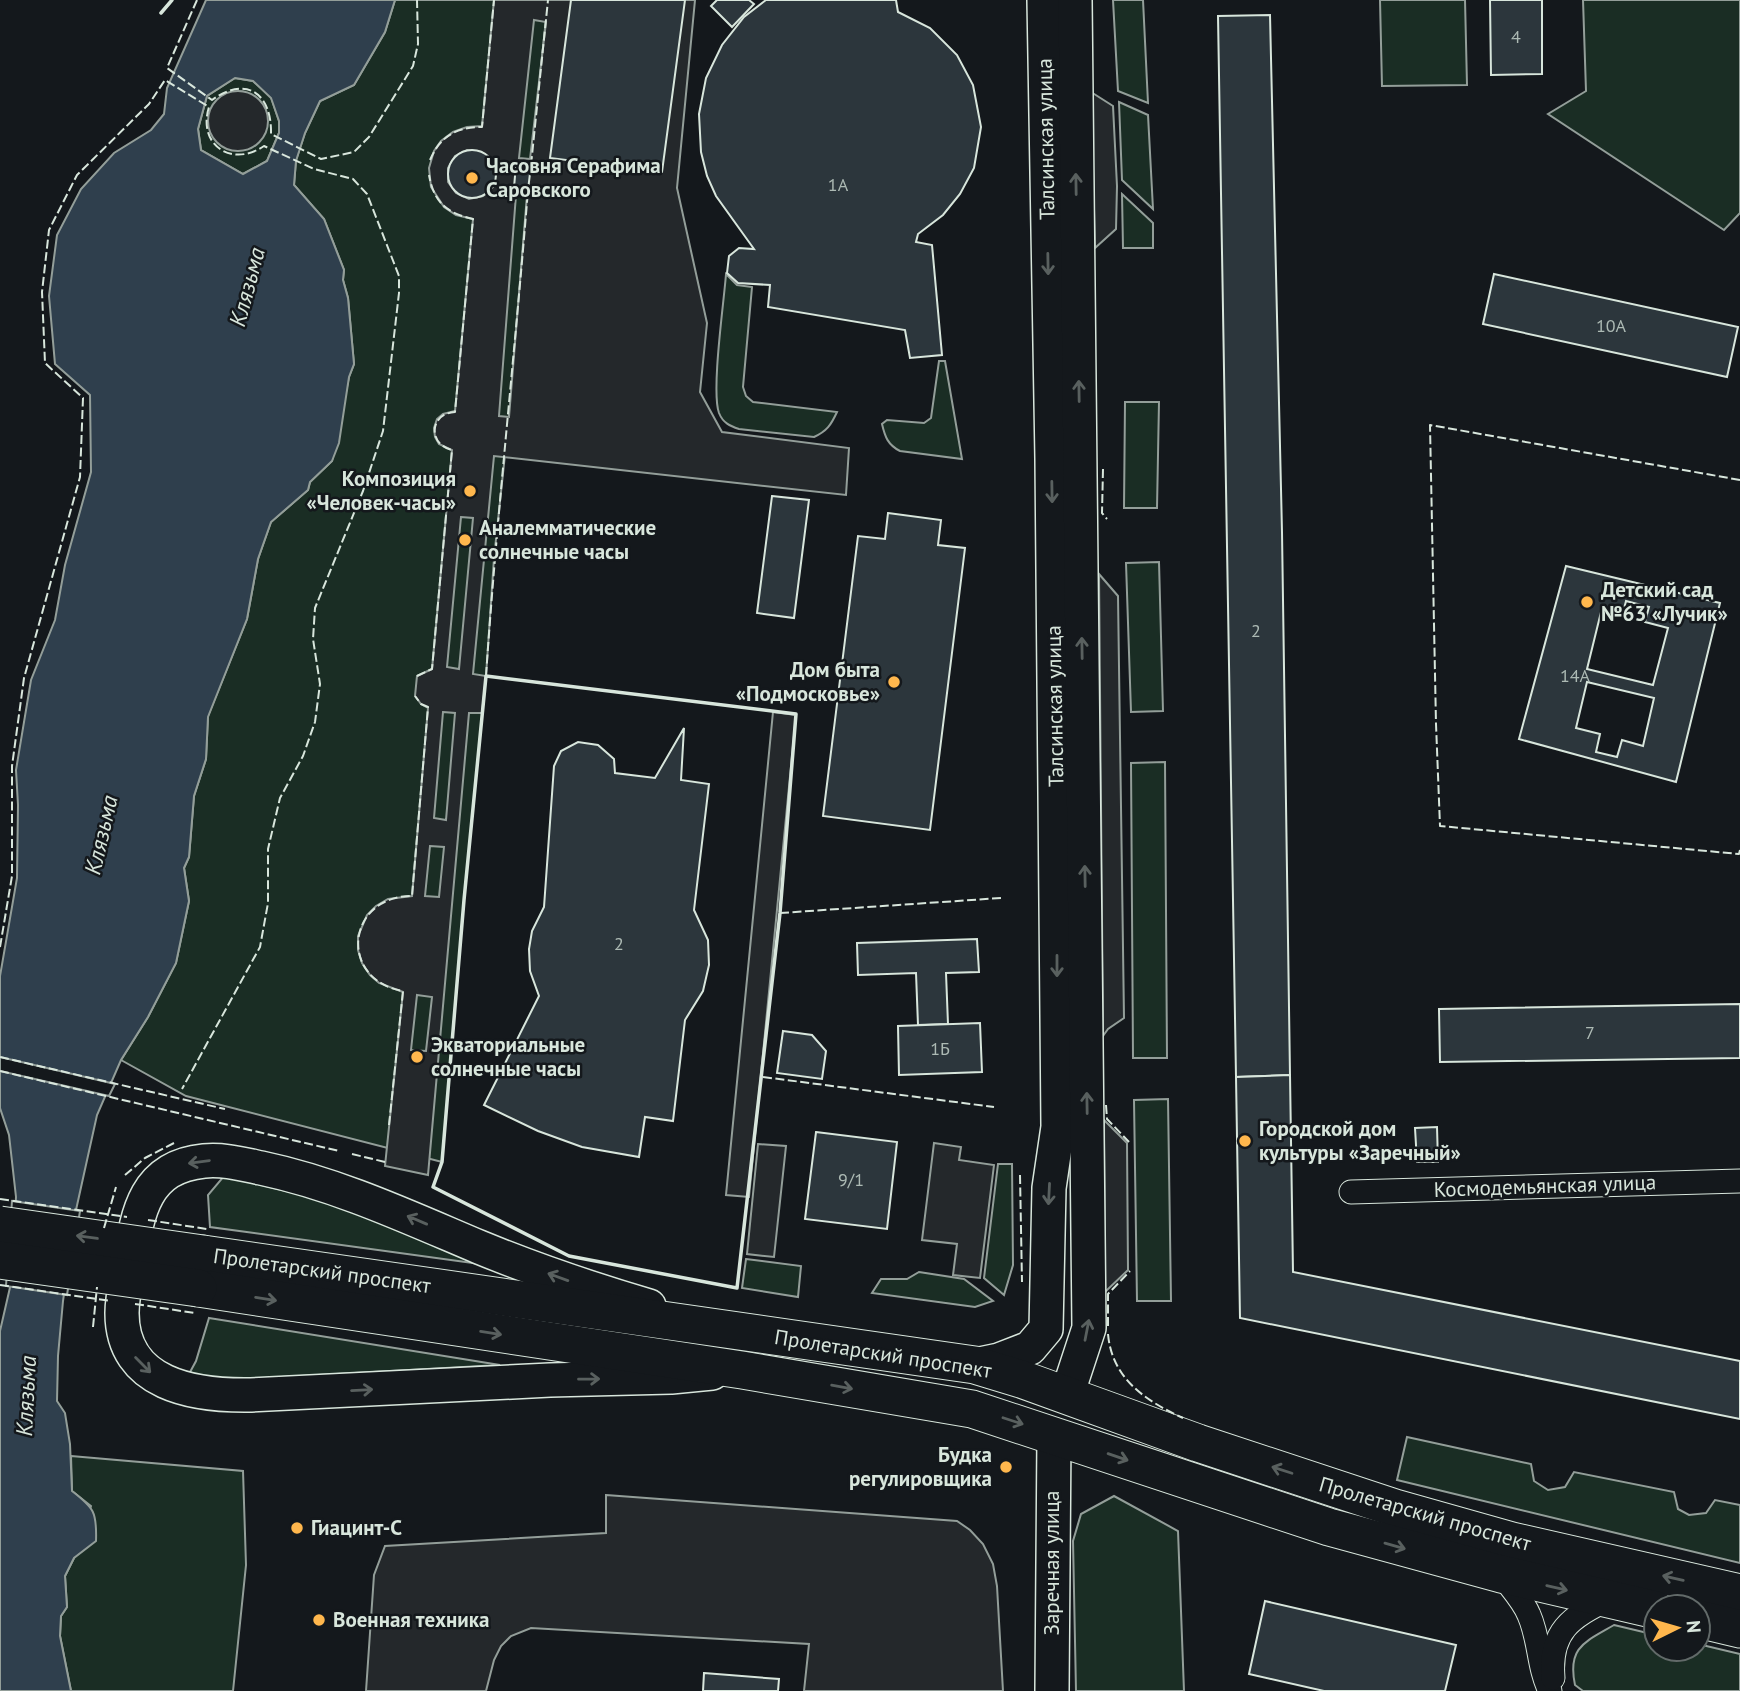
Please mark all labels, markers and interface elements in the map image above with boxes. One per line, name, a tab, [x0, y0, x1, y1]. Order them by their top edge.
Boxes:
house number: 4	[1511, 25, 1521, 48]
street label: Талсинская улица	[1031, 58, 1060, 220]
place label: Часовня Серафима Саровского	[486, 152, 661, 203]
marker: Часовня Серафима Саровского	[464, 170, 480, 186]
house number: 1А	[828, 173, 849, 196]
one-way arrow	[1070, 173, 1083, 196]
water label: Клязьма	[222, 244, 271, 330]
one-way arrow	[1041, 252, 1055, 275]
house number: 10А	[1596, 314, 1627, 337]
one-way arrow	[1072, 380, 1086, 403]
place label: Композиция «Человек-часы»	[307, 465, 456, 516]
one-way arrow	[1046, 480, 1059, 503]
marker: Композиция «Человек-часы»	[462, 483, 478, 499]
place label: Аналемматические солнечные часы	[479, 514, 656, 565]
marker: Аналемматические солнечные часы	[457, 532, 473, 548]
place label: Детский сад №63 «Лучик»	[1601, 576, 1728, 627]
marker: Детский сад №63 «Лучик»	[1579, 594, 1595, 610]
house number: 2	[1251, 619, 1261, 642]
street label: Талсинская улица	[1040, 625, 1069, 787]
one-way arrow	[1075, 637, 1089, 660]
place label: Дом быта «Подмосковье»	[736, 656, 880, 707]
house number: 14А	[1560, 664, 1591, 687]
marker: Дом быта «Подмосковье»	[886, 674, 902, 690]
water label: Клязьма	[77, 792, 124, 877]
one-way arrow	[1078, 864, 1092, 887]
house number: 2	[614, 932, 624, 955]
one-way arrow	[1050, 954, 1064, 977]
house number: 7	[1585, 1021, 1595, 1044]
place label: Экваториальные солнечные часы	[431, 1031, 585, 1082]
house number: 1Б	[930, 1037, 950, 1060]
marker: Экваториальные солнечные часы	[409, 1049, 425, 1065]
one-way arrow	[1080, 1092, 1094, 1115]
place label: Городской дом культуры «Заречный»	[1259, 1115, 1461, 1166]
marker: Городской дом культуры «Заречный»	[1237, 1133, 1253, 1149]
one-way arrow	[188, 1156, 211, 1169]
house number: 9/1	[838, 1168, 864, 1191]
street label: Космодемьянская улица	[1433, 1168, 1657, 1203]
one-way arrow	[1043, 1183, 1056, 1206]
one-way arrow	[407, 1213, 429, 1226]
one-way arrow	[76, 1231, 99, 1244]
street label: Пролетарский проспект	[212, 1242, 433, 1299]
one-way arrow	[547, 1270, 569, 1282]
one-way arrow	[254, 1292, 276, 1305]
one-way arrow	[1080, 1319, 1094, 1342]
street label: Пролетарский проспект	[773, 1323, 994, 1384]
one-way arrow	[479, 1326, 501, 1339]
water label: Клязьма	[9, 1355, 42, 1437]
one-way arrow	[134, 1356, 151, 1373]
one-way arrow	[577, 1372, 600, 1386]
one-way arrow	[830, 1381, 852, 1394]
one-way arrow	[350, 1383, 373, 1396]
one-way arrow	[1002, 1416, 1024, 1429]
place label: Будка регулировщика	[849, 1441, 992, 1492]
one-way arrow	[1107, 1452, 1129, 1464]
marker: Будка регулировщика	[998, 1459, 1014, 1475]
one-way arrow	[1271, 1463, 1293, 1475]
street label: Пролетарский проспект	[1316, 1470, 1535, 1557]
street label: Заречная улица	[1038, 1491, 1065, 1635]
place label: Гиацинт-С	[311, 1514, 402, 1541]
marker: Гиацинт-С	[289, 1520, 305, 1536]
one-way arrow	[1384, 1541, 1406, 1554]
one-way arrow	[1662, 1571, 1685, 1585]
one-way arrow	[1545, 1582, 1568, 1595]
north arrow	[1642, 1593, 1712, 1663]
place label: Военная техника	[333, 1606, 489, 1633]
marker: Военная техника	[311, 1612, 327, 1628]
text: N	[1681, 1619, 1706, 1634]

